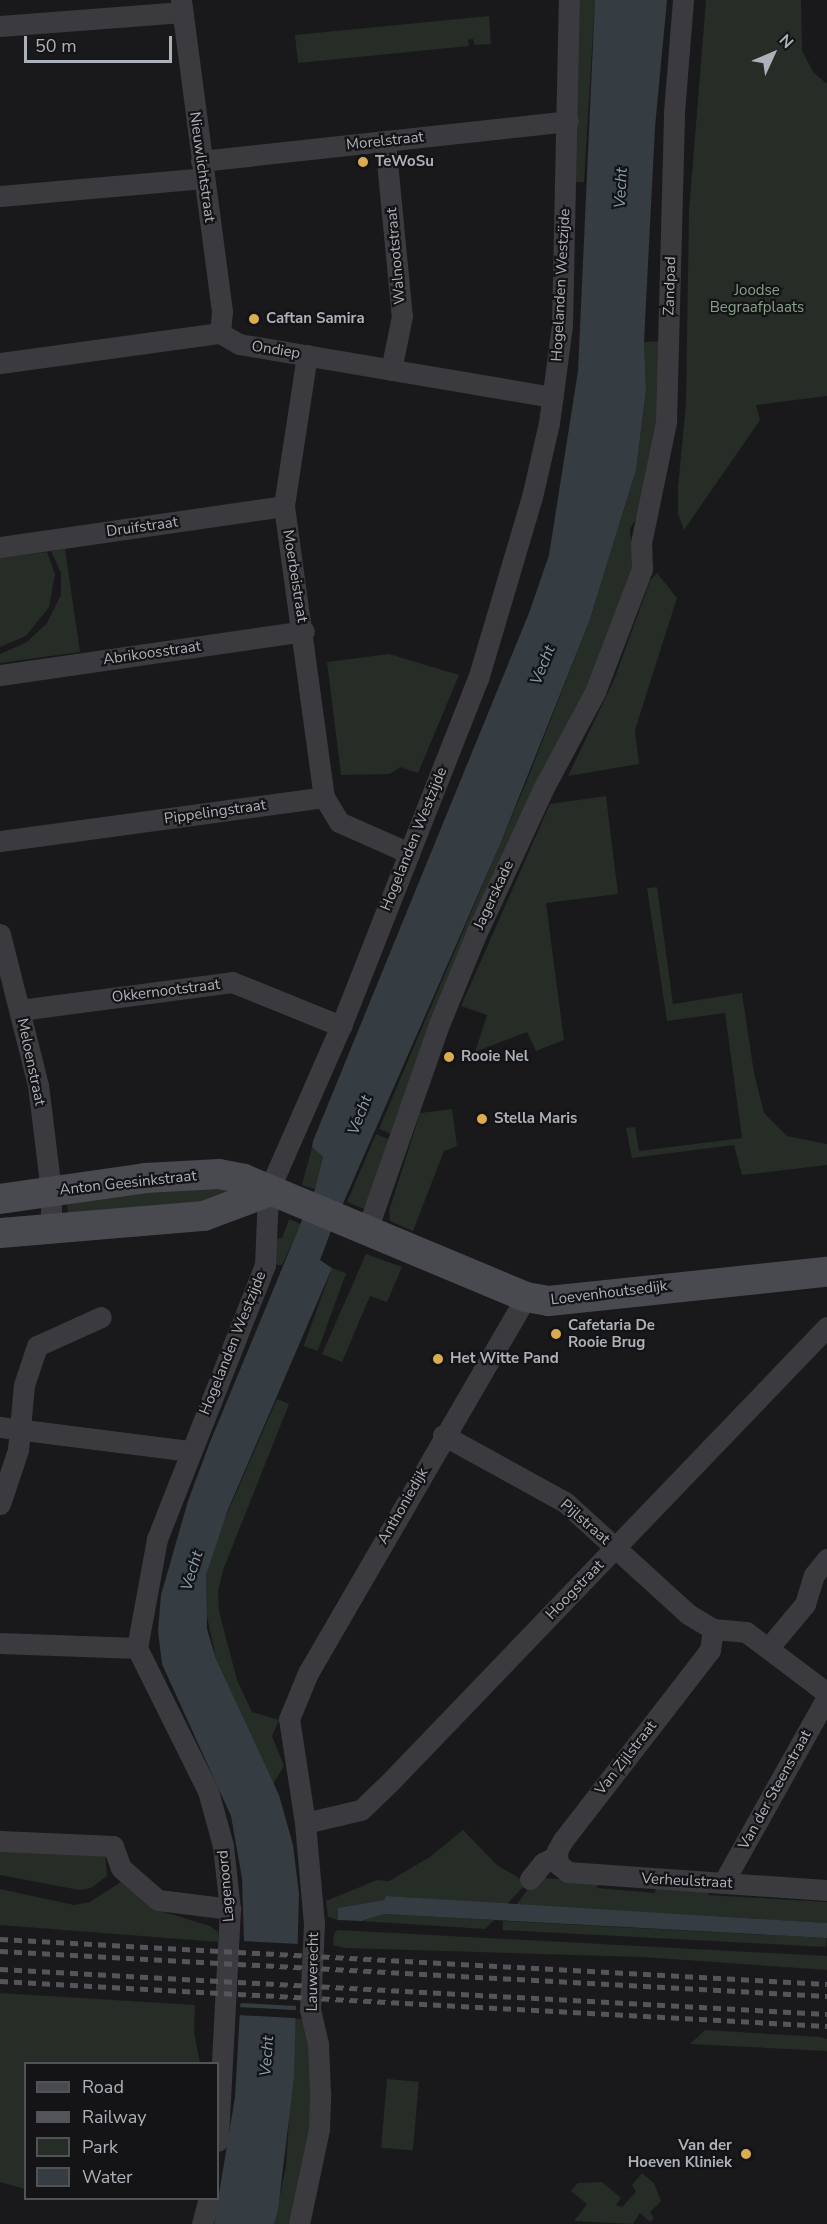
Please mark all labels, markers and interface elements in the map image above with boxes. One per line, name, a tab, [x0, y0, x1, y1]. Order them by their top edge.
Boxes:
scale bar	[27, 24, 176, 62]
north arrow	[743, 24, 803, 84]
text: N	[774, 30, 798, 53]
text: 50 m	[35, 34, 77, 58]
street label: Nieuwlichtstraat	[185, 111, 219, 223]
street label: Morelstraat	[345, 128, 425, 154]
place label: TeWoSu	[375, 153, 434, 171]
marker: TeWoSu	[356, 155, 370, 169]
water label: Vecht	[610, 167, 632, 209]
street label: Walnootstraat	[383, 207, 409, 305]
street label: Hogelanden Westzijde	[548, 208, 574, 362]
street label: Zandpad	[660, 256, 680, 316]
park label: Joodse Begraafplaats	[710, 281, 804, 316]
place label: Caftan Samira	[266, 310, 365, 328]
marker: Caftan Samira	[247, 312, 261, 326]
street label: Ondiep	[250, 337, 302, 363]
street label: Druifstraat	[105, 513, 179, 541]
street label: Moerbeistraat	[279, 528, 311, 624]
street label: Abrikoosstraat	[102, 637, 202, 669]
water label: Vecht	[526, 643, 560, 687]
street label: Hogelanden Westzijde	[377, 765, 451, 913]
street label: Pippelingstraat	[163, 796, 267, 828]
street label: Jagerskade	[470, 858, 518, 932]
street label: Okkernootstraat	[111, 975, 221, 1007]
street label: Meloenstraat	[13, 1017, 49, 1107]
place label: Rooie Nel	[461, 1048, 529, 1066]
marker: Rooie Nel	[442, 1050, 456, 1064]
water label: Vecht	[344, 1093, 376, 1137]
place label: Stella Maris	[494, 1110, 577, 1128]
marker: Stella Maris	[475, 1112, 489, 1126]
street label: Anton Geesinkstraat	[59, 1167, 197, 1199]
street label: Hogelanden Westzijde	[196, 1269, 270, 1417]
street label: Loevenhoutsedijk	[550, 1277, 668, 1309]
place label: Cafetaria De Rooie Brug	[568, 1316, 655, 1351]
marker: Cafetaria De Rooie Brug	[549, 1327, 563, 1341]
place label: Het Witte Pand	[450, 1350, 559, 1368]
marker: Het Witte Pand	[431, 1352, 445, 1366]
street label: Anthoniedijk	[374, 1465, 432, 1547]
street label: Pijlstraat	[557, 1496, 613, 1548]
water label: Vecht	[177, 1549, 207, 1593]
street label: Hoogstraat	[542, 1557, 608, 1623]
street label: Van Zijlstraat	[592, 1717, 660, 1799]
street label: Van der Steenstraat	[735, 1727, 815, 1853]
street label: Lagenoord	[214, 1849, 238, 1923]
street label: Verheulstraat	[641, 1870, 733, 1892]
street label: Lauwerecht	[303, 1932, 323, 2012]
water label: Vecht	[256, 2035, 278, 2077]
legend	[24, 2062, 219, 2200]
text: Road	[82, 2075, 124, 2099]
text: Railway	[82, 2105, 147, 2129]
text: Park	[82, 2135, 118, 2159]
place label: Van der Hoeven Kliniek	[628, 2136, 732, 2171]
marker: Van der Hoeven Kliniek	[737, 2145, 755, 2163]
text: Water	[82, 2165, 133, 2189]

